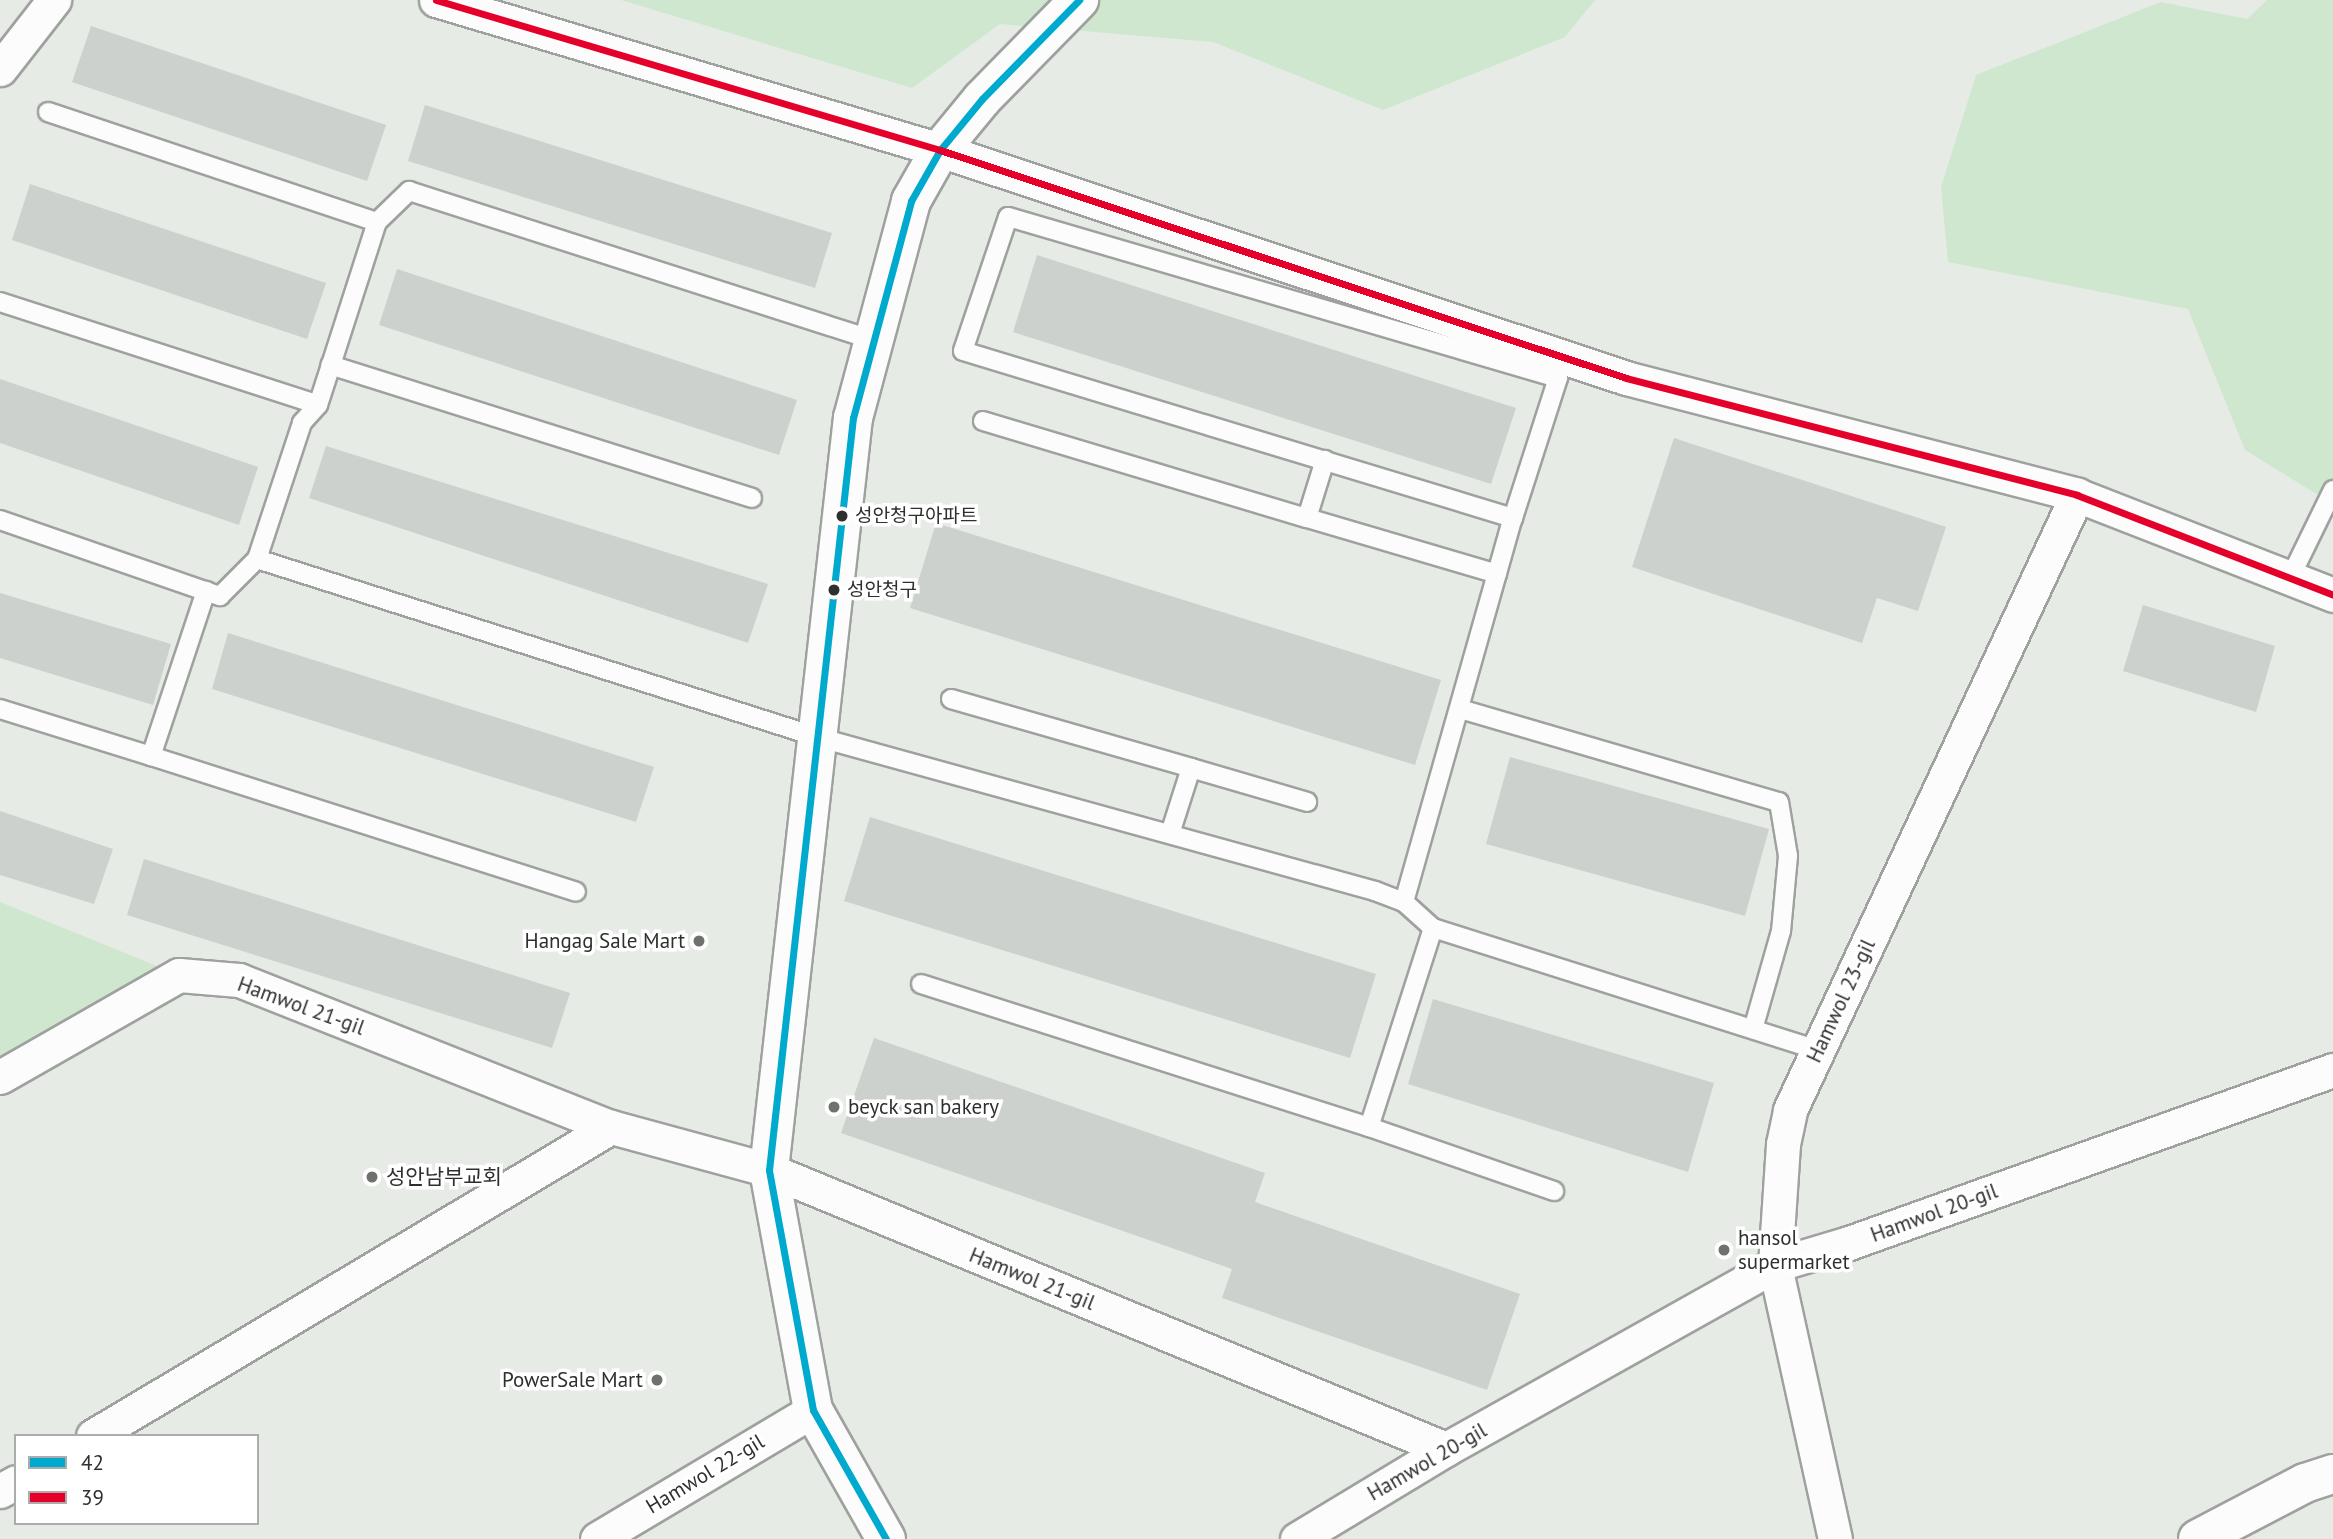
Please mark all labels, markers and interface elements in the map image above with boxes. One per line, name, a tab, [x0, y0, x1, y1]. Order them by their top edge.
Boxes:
place label: 성안청구아파트	[855, 505, 977, 527]
marker: 성안청구아파트	[835, 509, 849, 523]
place label: 성안청구	[847, 579, 917, 601]
marker: 성안청구	[827, 583, 841, 597]
place label: Hangag Sale Mart	[525, 928, 685, 954]
marker: Hangag Sale Mart	[691, 933, 707, 949]
street label: Hamwol 23-gil	[1801, 935, 1881, 1067]
street label: Hamwol 21-gil	[234, 971, 368, 1041]
place label: beyck san bakery	[848, 1094, 1000, 1120]
marker: beyck san bakery	[826, 1099, 842, 1115]
place label: 성안남부교회	[386, 1164, 502, 1190]
marker: 성안남부교회	[364, 1169, 380, 1185]
street label: Hamwol 20-gil	[1867, 1178, 2001, 1248]
place label: hansol supermarket	[1738, 1225, 1850, 1275]
street label: Hamwol 21-gil	[965, 1242, 1099, 1316]
marker: hansol supermarket	[1716, 1242, 1732, 1258]
place label: PowerSale Mart	[502, 1367, 643, 1393]
marker: PowerSale Mart	[649, 1372, 665, 1388]
street label: Hamwol 20-gil	[1363, 1418, 1491, 1506]
street label: Hamwol 22-gil	[641, 1429, 769, 1519]
legend	[14, 1434, 259, 1525]
text: 42	[81, 1449, 104, 1476]
text: 39	[81, 1484, 104, 1511]

